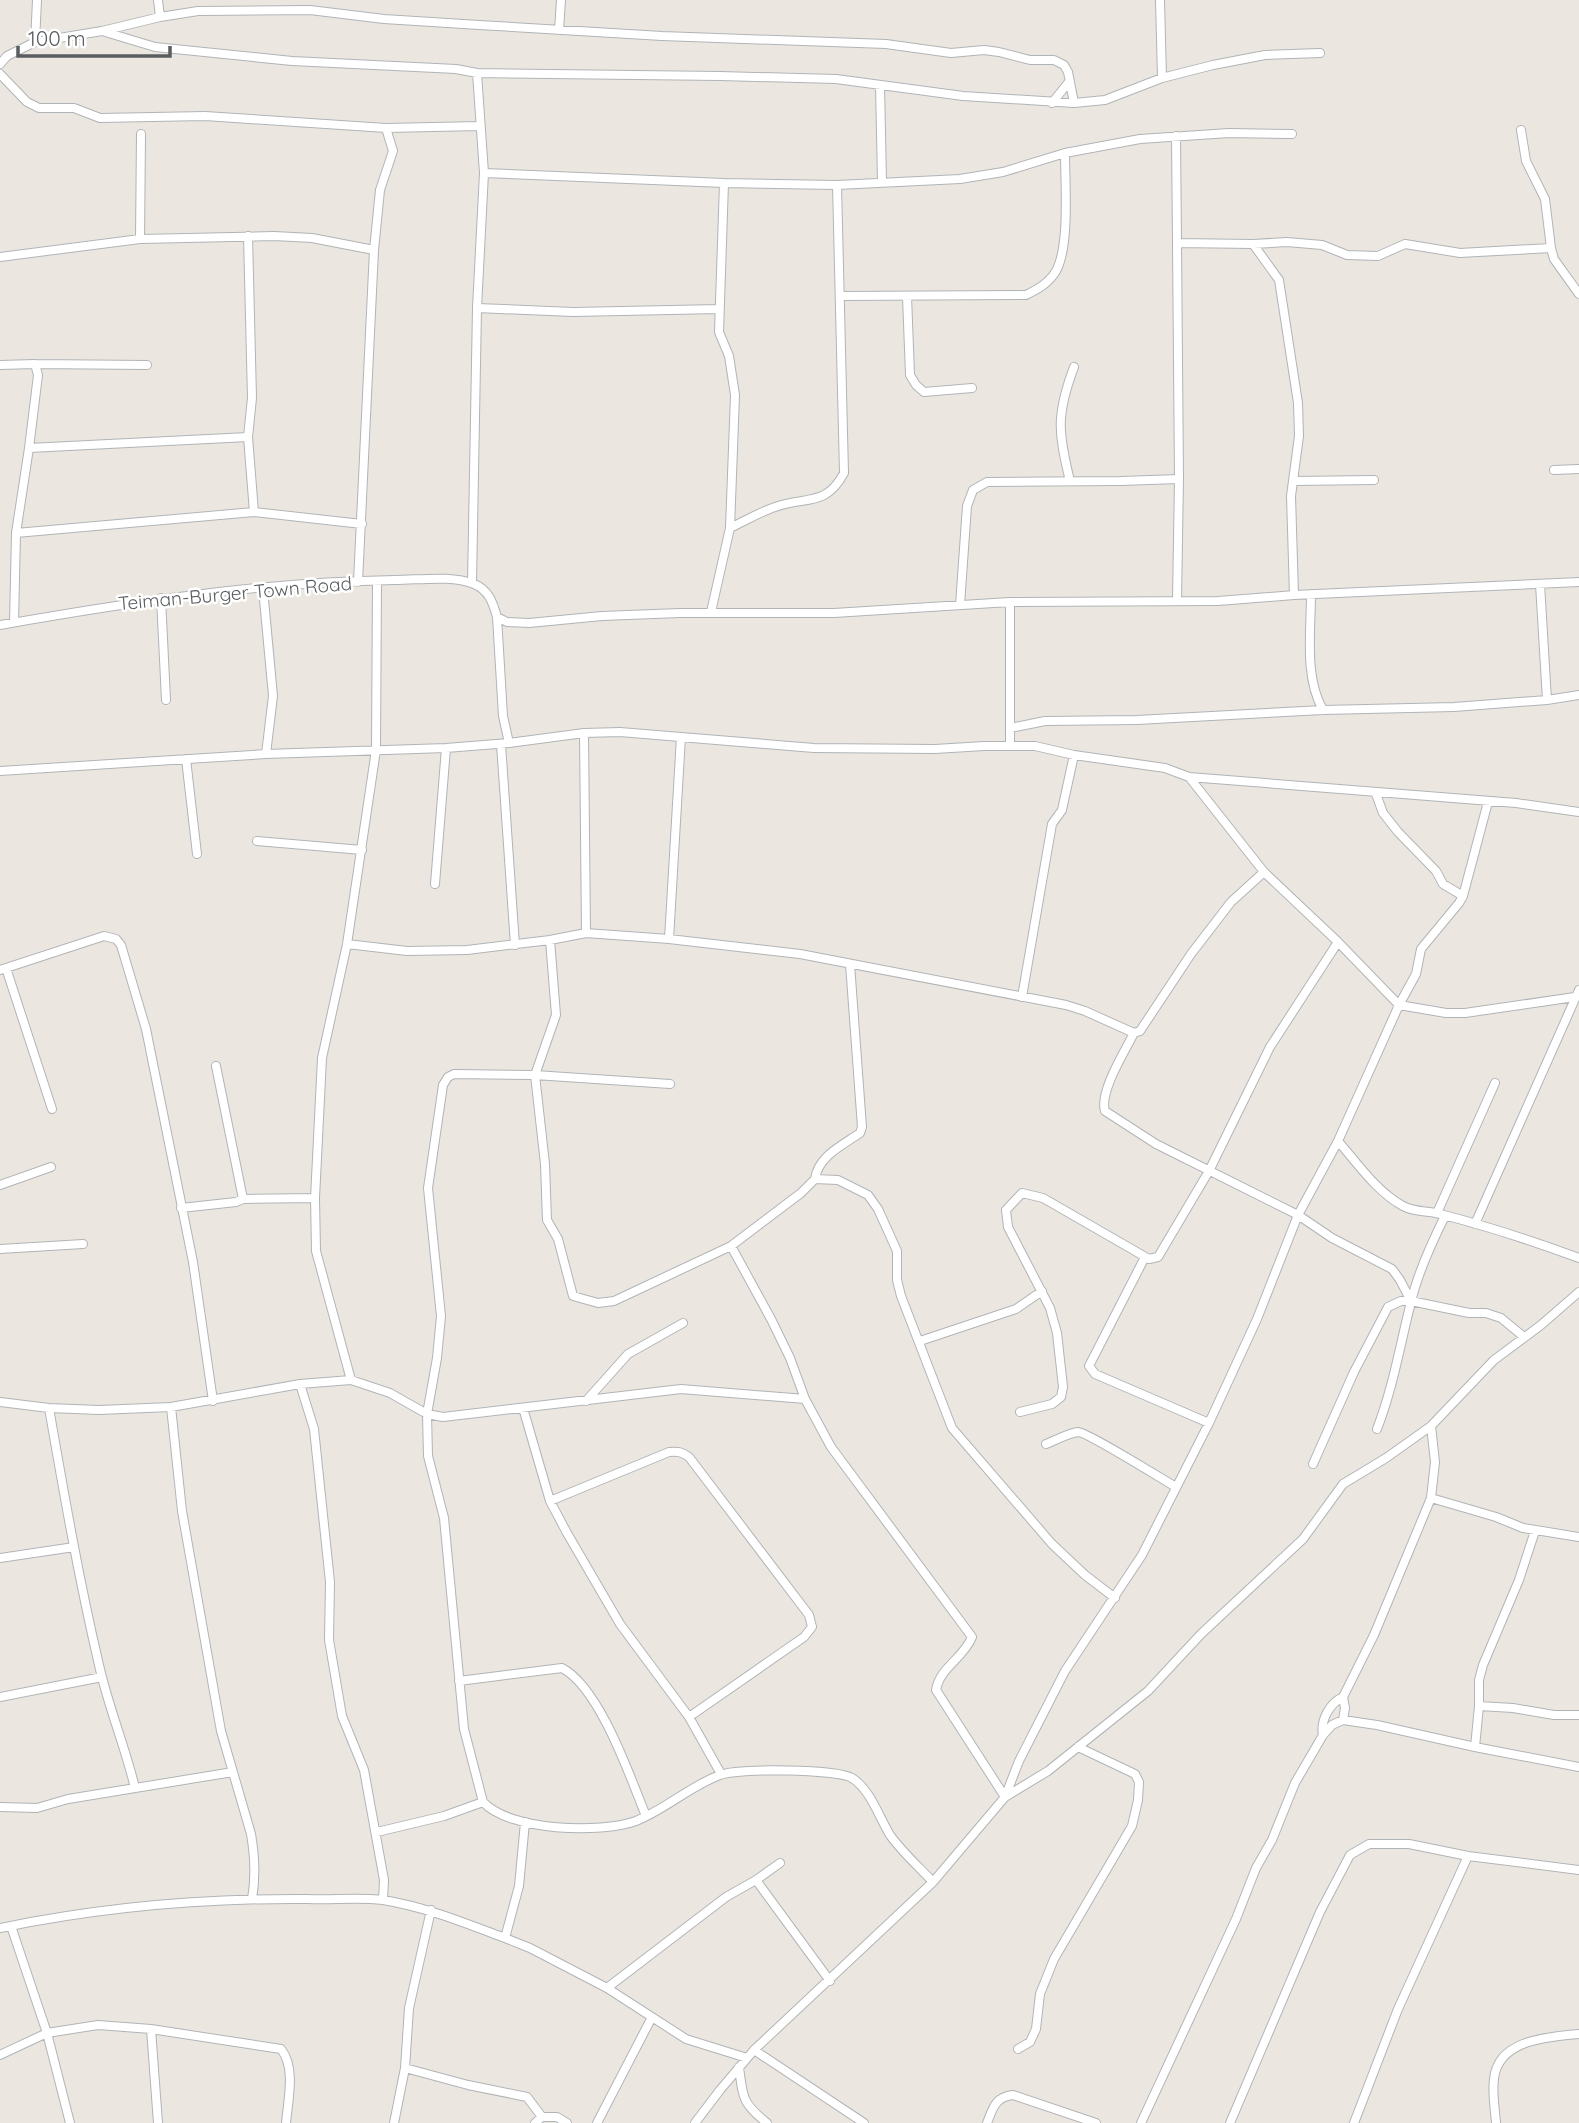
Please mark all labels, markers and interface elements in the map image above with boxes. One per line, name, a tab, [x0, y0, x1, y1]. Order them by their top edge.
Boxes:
scale bar	[18, 14, 170, 58]
text: 100 m	[28, 25, 86, 51]
street label: Teiman-Burger Town Road	[117, 571, 353, 615]

